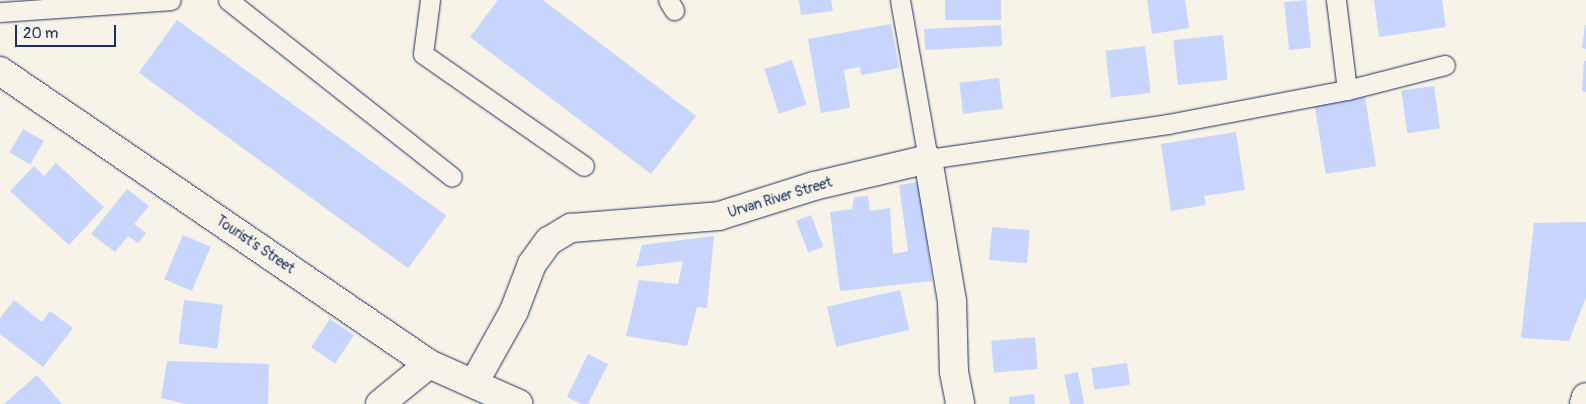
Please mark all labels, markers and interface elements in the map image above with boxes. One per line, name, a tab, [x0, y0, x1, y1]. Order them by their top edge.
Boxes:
scale bar	[18, 15, 119, 47]
text: 20 m	[23, 24, 58, 43]
street label: Urvan River Street	[726, 174, 834, 222]
street label: Tourist's Street	[213, 213, 297, 277]

